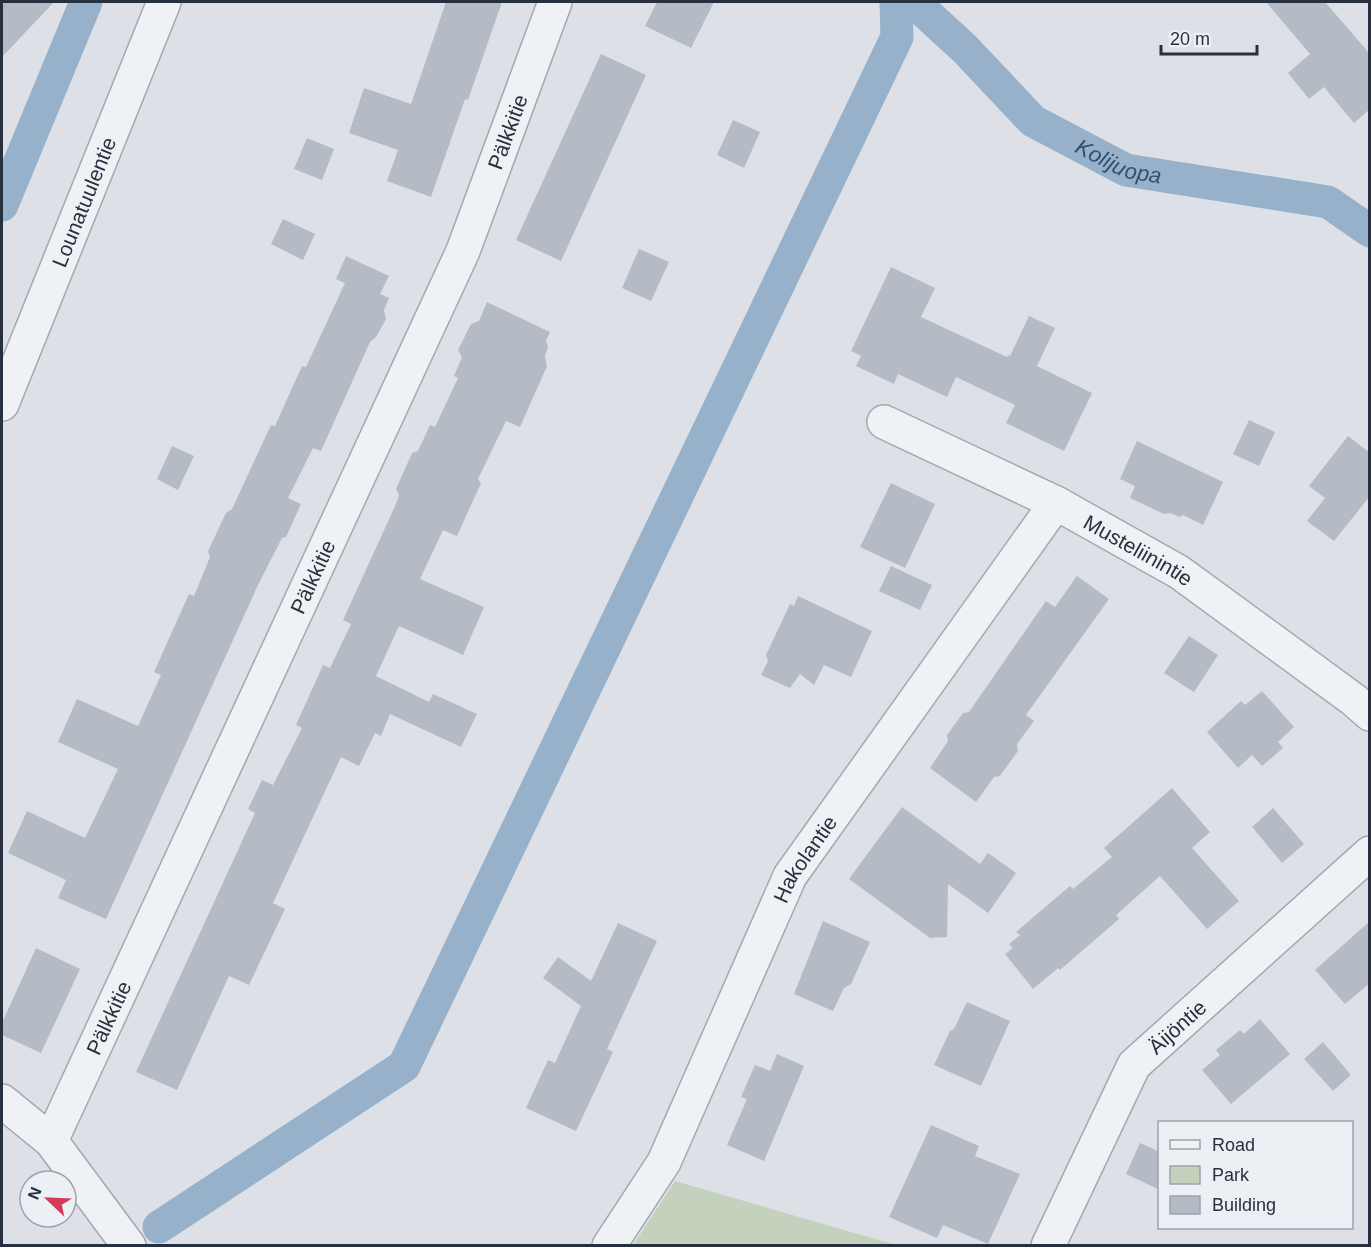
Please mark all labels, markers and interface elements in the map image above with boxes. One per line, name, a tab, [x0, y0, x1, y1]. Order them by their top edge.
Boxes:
scale bar	[1161, 18, 1257, 56]
text: 20 m	[1170, 29, 1210, 49]
street label: Pälkkitie	[483, 91, 531, 172]
water label: Kolijuopa	[1072, 133, 1163, 188]
street label: Lounatuulentie	[47, 134, 120, 270]
street label: Musteliinintie	[1080, 510, 1198, 590]
street label: Pälkkitie	[285, 536, 339, 617]
street label: Hakolantie	[768, 811, 841, 906]
street label: Pälkkitie	[81, 977, 135, 1058]
street label: Äijöntie	[1144, 995, 1210, 1058]
legend	[1158, 1121, 1353, 1229]
text: Road	[1212, 1135, 1255, 1155]
text: Park	[1212, 1165, 1250, 1185]
north arrow	[18, 1169, 78, 1229]
text: N	[25, 1185, 45, 1202]
text: Building	[1212, 1195, 1276, 1215]

